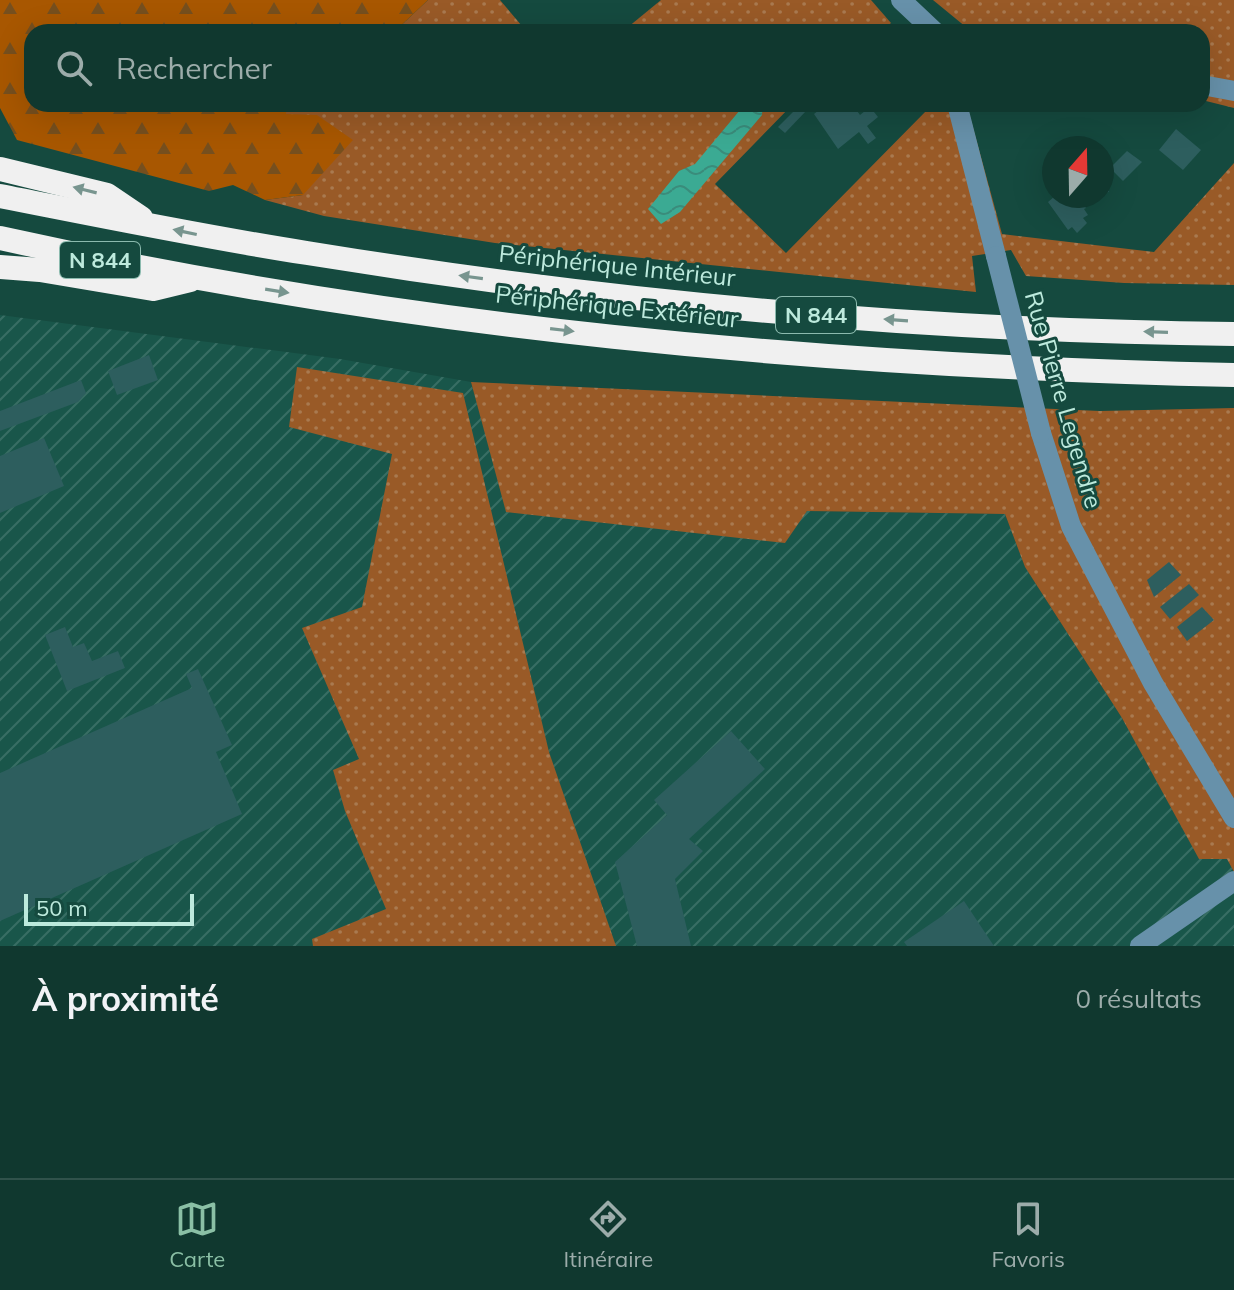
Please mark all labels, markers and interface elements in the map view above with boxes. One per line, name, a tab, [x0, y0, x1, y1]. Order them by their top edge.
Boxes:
search box	[24, 24, 1210, 112]
icon: search	[52, 46, 96, 90]
text: Rechercher	[116, 49, 272, 87]
north arrow	[1042, 136, 1114, 208]
one-way arrow	[72, 183, 97, 195]
one-way arrow	[172, 225, 197, 238]
street label: Périphérique Intérieur	[497, 238, 737, 292]
road number: N 844	[60, 242, 140, 278]
one-way arrow	[458, 270, 483, 283]
street label: Périphérique Extérieur	[494, 278, 740, 334]
one-way arrow	[265, 285, 290, 297]
street label: Rue Pierre Legendre	[1019, 288, 1109, 512]
road number: N 844	[776, 297, 856, 333]
one-way arrow	[883, 314, 908, 327]
one-way arrow	[550, 324, 575, 337]
one-way arrow	[1143, 326, 1168, 339]
scale bar	[24, 890, 194, 926]
text: 50 m	[36, 894, 87, 922]
text: À proximité	[32, 977, 219, 1020]
text: 0 résultats	[1075, 982, 1202, 1015]
tab: Carte	[169, 1197, 225, 1273]
tab: Itinéraire	[564, 1197, 653, 1273]
tab: Favoris	[992, 1197, 1065, 1273]

